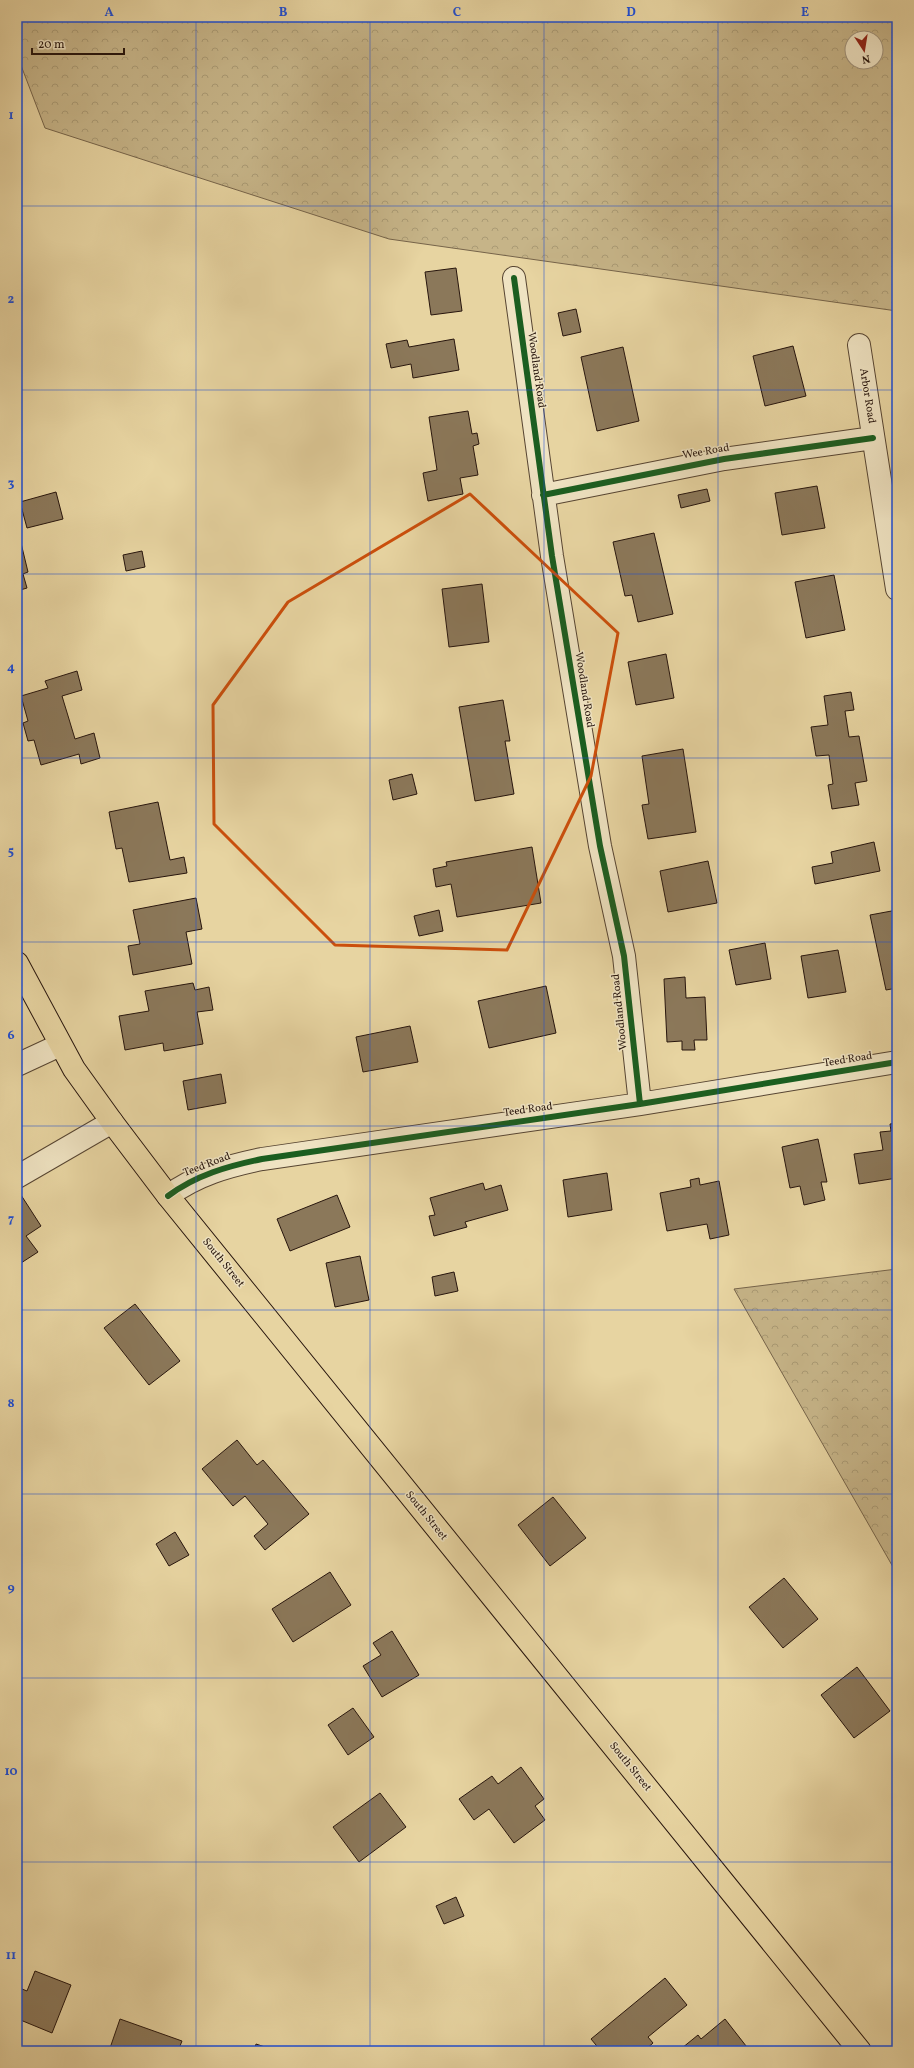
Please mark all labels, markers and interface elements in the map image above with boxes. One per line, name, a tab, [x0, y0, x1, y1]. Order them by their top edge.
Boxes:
text: A	[104, 4, 114, 22]
text: B	[279, 4, 288, 22]
text: C	[453, 4, 461, 22]
text: D	[626, 4, 636, 22]
text: E	[801, 4, 809, 22]
scale bar	[32, 30, 124, 56]
north arrow	[844, 30, 884, 70]
text: 20 m	[38, 37, 65, 53]
text: N	[860, 50, 871, 66]
text: 1	[8, 107, 14, 125]
text: 2	[8, 291, 15, 309]
street label: Woodland Road	[523, 331, 549, 409]
street label: Arbor Road	[855, 367, 879, 425]
street label: Wee Road	[681, 440, 731, 464]
text: 3	[8, 475, 15, 493]
street label: Woodland Road	[571, 651, 597, 729]
text: 4	[7, 659, 15, 677]
text: 5	[8, 843, 14, 861]
street label: Woodland Road	[609, 973, 631, 1051]
text: 6	[7, 1027, 15, 1045]
street label: Teed Road	[822, 1049, 874, 1071]
street label: Teed Road	[503, 1099, 553, 1121]
street label: Teed Road	[181, 1149, 233, 1181]
text: 7	[8, 1211, 14, 1229]
street label: South Street	[198, 1235, 248, 1291]
text: 8	[7, 1395, 15, 1413]
street label: South Street	[401, 1488, 451, 1544]
text: 9	[7, 1579, 15, 1597]
street label: South Street	[605, 1739, 655, 1795]
text: 10	[4, 1763, 18, 1781]
text: 11	[6, 1947, 16, 1965]

